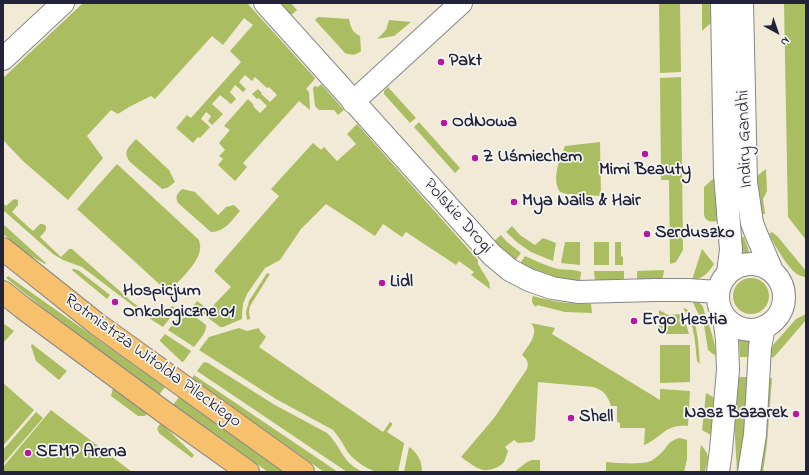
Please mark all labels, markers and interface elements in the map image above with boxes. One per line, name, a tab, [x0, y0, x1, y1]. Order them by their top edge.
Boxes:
north arrow	[757, 12, 797, 52]
text: N	[777, 33, 793, 50]
place label: Pakt	[449, 51, 482, 73]
marker: Pakt	[436, 57, 446, 67]
street label: Indiry Gandhi	[733, 89, 759, 189]
place label: OdNowa	[452, 112, 517, 134]
marker: OdNowa	[439, 118, 449, 128]
place label: Z Uśmiechem	[483, 147, 582, 169]
marker: Mimi Beauty	[640, 149, 650, 159]
marker: Z Uśmiechem	[470, 153, 480, 163]
place label: Mimi Beauty	[599, 160, 691, 182]
street label: Polskie Drogi	[418, 175, 496, 259]
place label: Mya Nails & Hair	[522, 191, 641, 213]
marker: Mya Nails & Hair	[509, 197, 519, 207]
place label: Serduszko	[655, 223, 735, 245]
marker: Serduszko	[642, 229, 652, 239]
place label: Lidl	[390, 272, 413, 294]
marker: Lidl	[377, 278, 387, 288]
place label: Hospicjum Onkologiczne 01	[123, 281, 235, 324]
street label: Rotmistrza Witolda Pileckiego	[59, 290, 245, 434]
marker: Hospicjum Onkologiczne 01	[110, 297, 120, 307]
place label: Ergo Hestia	[642, 310, 727, 332]
marker: Ergo Hestia	[629, 316, 639, 326]
place label: Nasz Bazarek	[684, 403, 788, 425]
place label: Shell	[579, 407, 613, 429]
marker: Nasz Bazarek	[791, 409, 801, 419]
marker: Shell	[566, 413, 576, 423]
place label: SEMP Arena	[36, 442, 127, 464]
marker: SEMP Arena	[23, 448, 33, 458]

